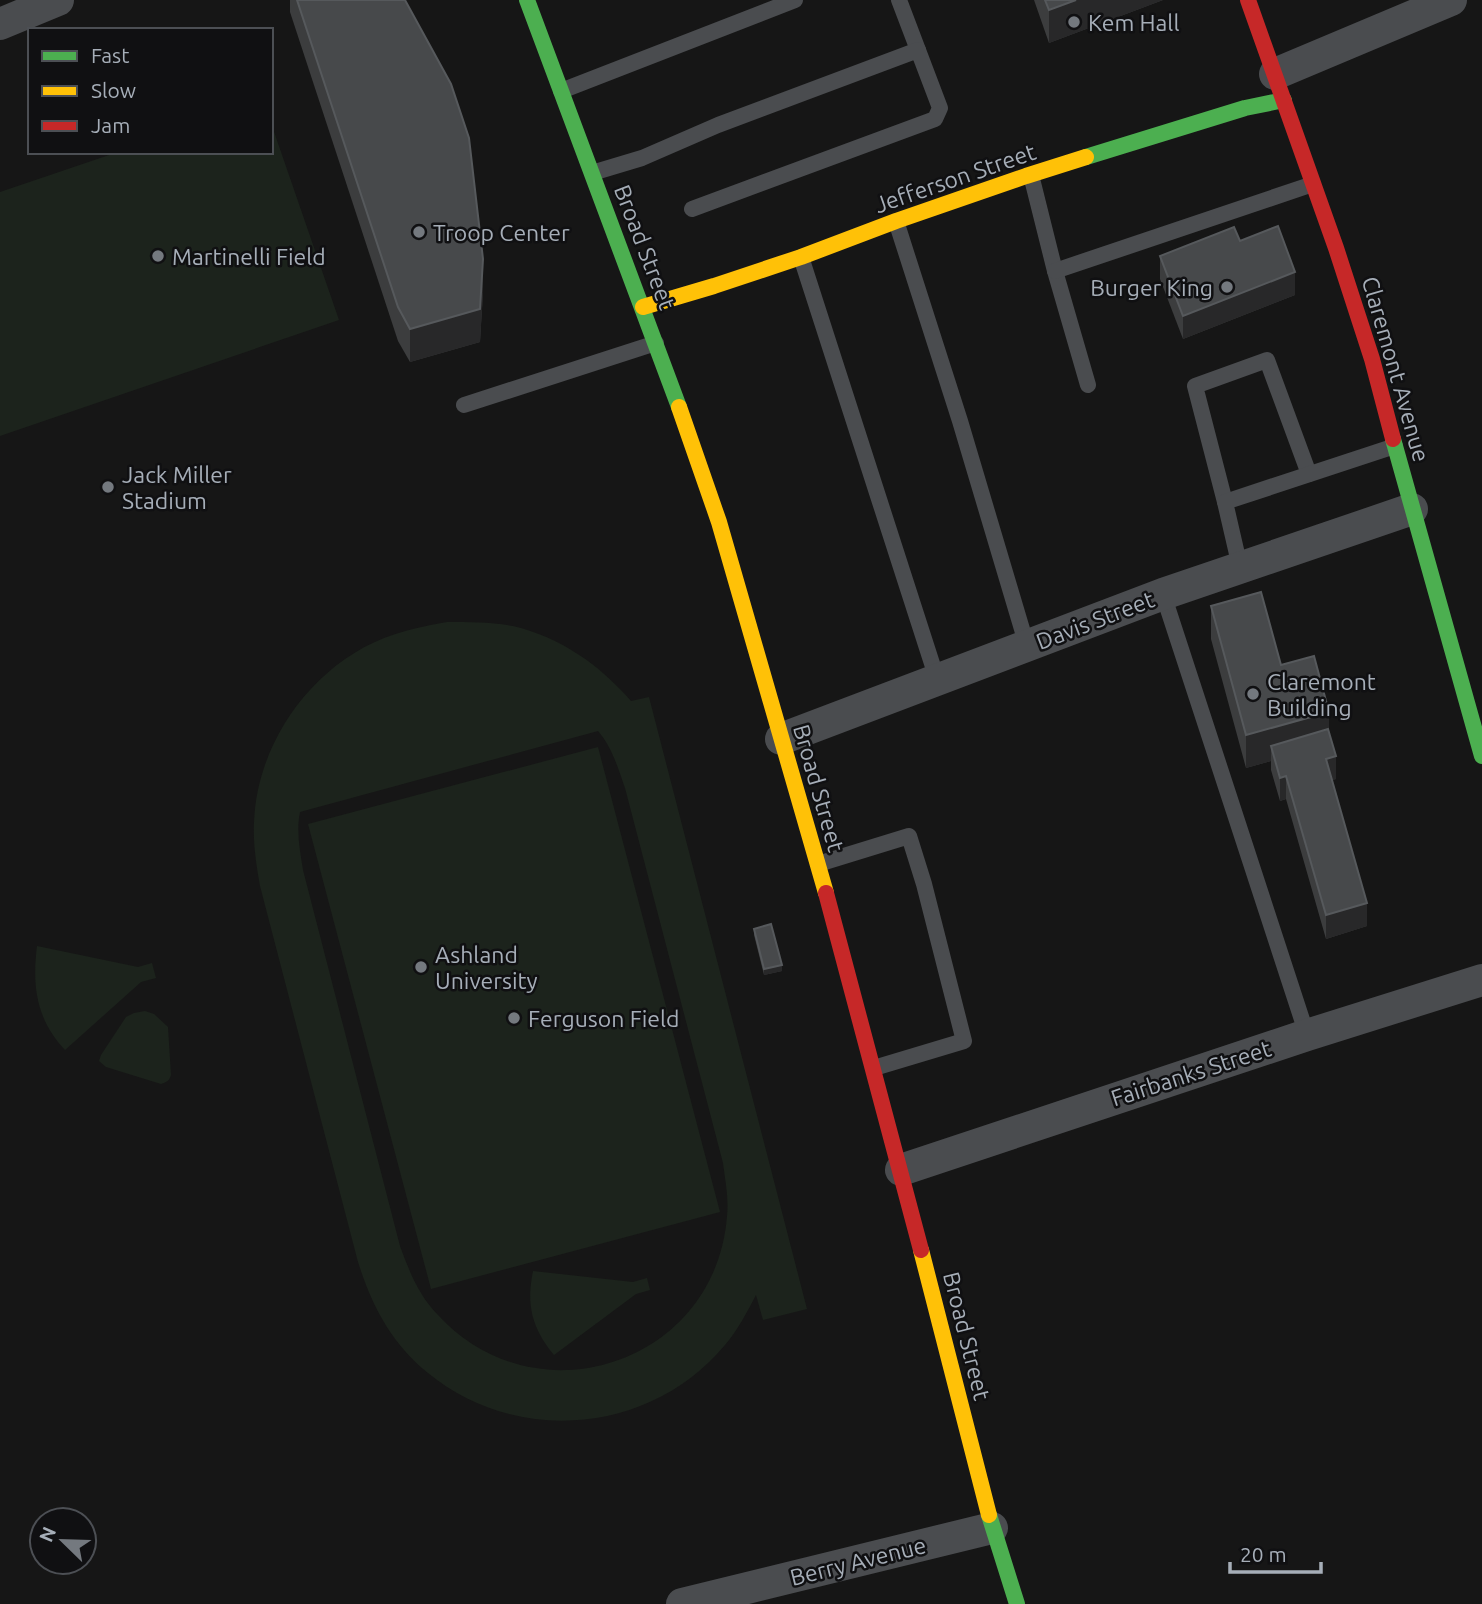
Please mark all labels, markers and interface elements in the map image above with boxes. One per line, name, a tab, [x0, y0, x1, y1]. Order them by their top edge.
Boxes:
place label: Kem Hall	[1088, 10, 1179, 35]
marker: Kem Hall	[1066, 14, 1082, 30]
legend	[28, 28, 273, 154]
text: Fast	[91, 43, 129, 67]
text: Slow	[91, 78, 136, 102]
text: Jam	[91, 113, 130, 137]
street label: Jefferson Street	[871, 139, 1039, 217]
street label: Broad Street	[610, 181, 680, 313]
place label: Troop Center	[433, 220, 570, 245]
marker: Troop Center	[411, 224, 427, 240]
place label: Martinelli Field	[172, 244, 326, 269]
marker: Martinelli Field	[150, 248, 166, 264]
street label: Claremont Avenue	[1358, 273, 1434, 465]
place label: Burger King	[1090, 275, 1213, 300]
marker: Burger King	[1219, 279, 1235, 295]
place label: Jack Miller Stadium	[122, 462, 232, 513]
marker: Jack Miller Stadium	[100, 479, 116, 495]
street label: Davis Street	[1032, 586, 1158, 654]
place label: Claremont Building	[1267, 669, 1376, 720]
marker: Claremont Building	[1245, 686, 1261, 702]
street label: Broad Street	[789, 721, 849, 855]
place label: Ashland University	[435, 942, 538, 993]
marker: Ashland University	[413, 959, 429, 975]
place label: Ferguson Field	[528, 1006, 680, 1031]
marker: Ferguson Field	[506, 1010, 522, 1026]
street label: Fairbanks Street	[1108, 1035, 1274, 1111]
street label: Broad Street	[939, 1269, 995, 1403]
north arrow	[28, 1506, 98, 1576]
text: N	[34, 1524, 60, 1545]
scale bar	[1230, 1530, 1321, 1574]
street label: Berry Avenue	[787, 1532, 929, 1590]
text: 20 m	[1240, 1542, 1287, 1566]

